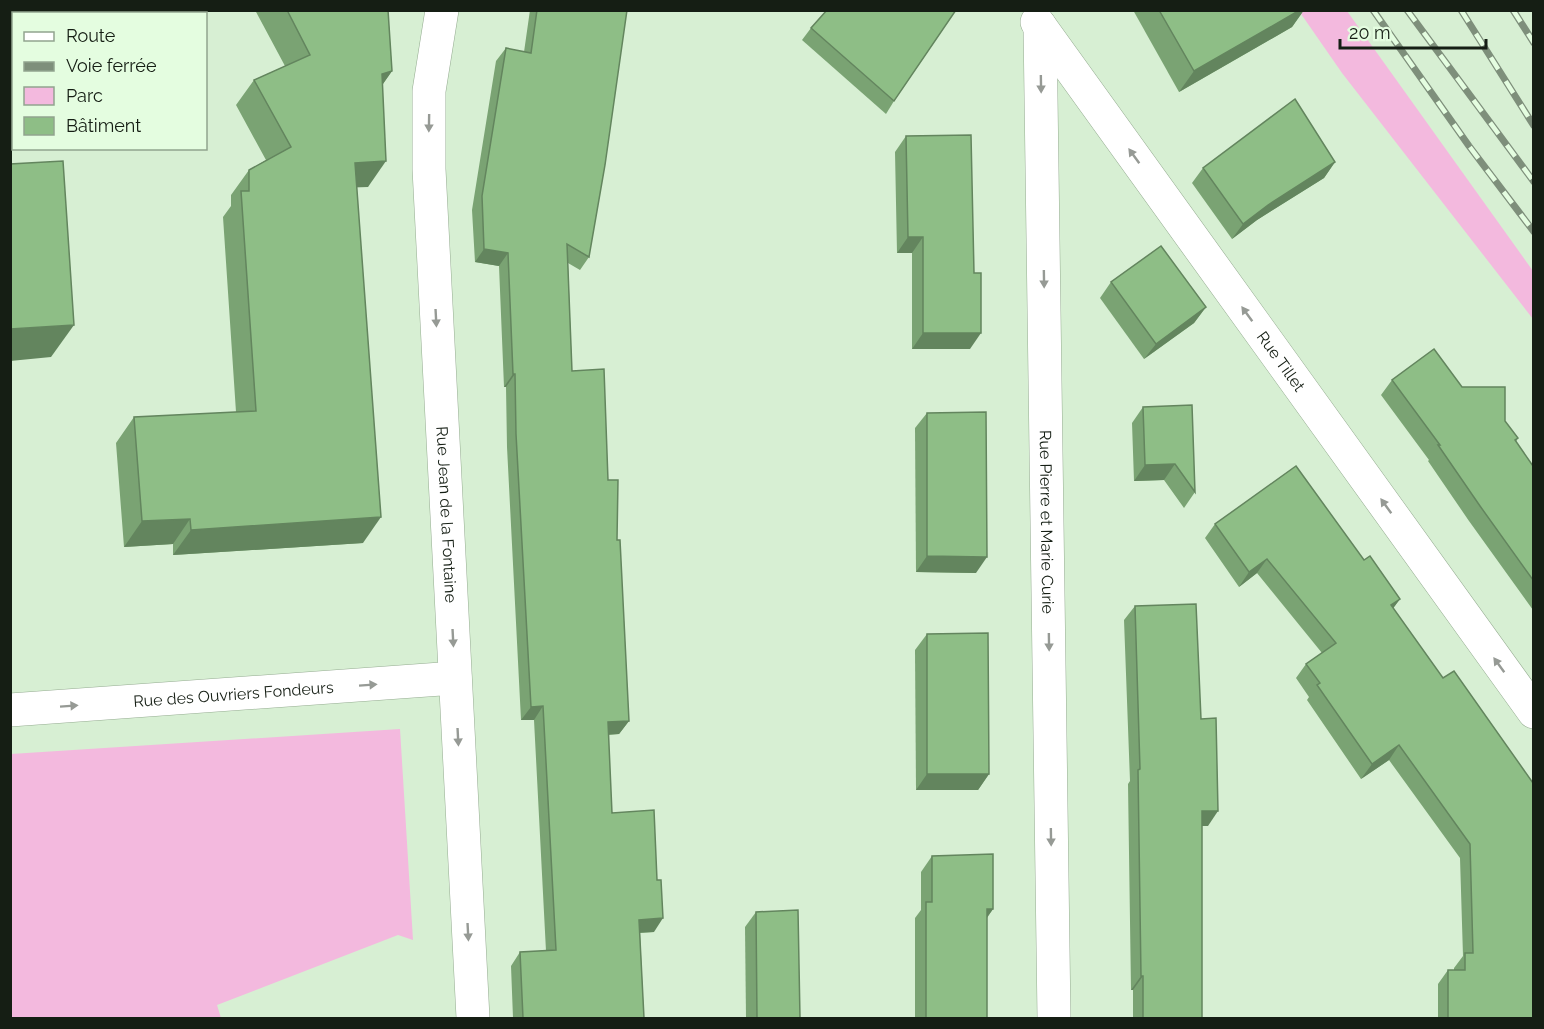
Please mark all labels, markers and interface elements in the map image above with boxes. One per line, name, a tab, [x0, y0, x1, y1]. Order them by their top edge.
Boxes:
legend	[12, 12, 207, 150]
scale bar	[1340, 12, 1486, 50]
text: 20 m	[1349, 22, 1391, 43]
text: Route	[66, 25, 116, 46]
text: Voie ferrée	[66, 55, 157, 76]
one-way arrow	[1036, 75, 1046, 94]
text: Parc	[66, 85, 103, 106]
one-way arrow	[424, 114, 434, 133]
text: Bâtiment	[66, 115, 141, 136]
one-way arrow	[1128, 148, 1140, 163]
one-way arrow	[1039, 270, 1049, 289]
one-way arrow	[1242, 306, 1253, 322]
one-way arrow	[431, 308, 441, 327]
street label: Rue Tillet	[1253, 327, 1310, 395]
street label: Rue Jean de la Fontaine	[433, 426, 461, 603]
street label: Rue Pierre et Marie Curie	[1036, 430, 1058, 614]
one-way arrow	[1380, 499, 1392, 514]
one-way arrow	[449, 629, 458, 648]
one-way arrow	[1044, 633, 1053, 652]
one-way arrow	[1493, 657, 1505, 673]
street label: Rue des Ouvriers Fondeurs	[133, 677, 334, 711]
one-way arrow	[359, 680, 378, 689]
one-way arrow	[59, 701, 78, 711]
one-way arrow	[454, 727, 463, 746]
one-way arrow	[1046, 828, 1056, 847]
one-way arrow	[464, 922, 473, 941]

